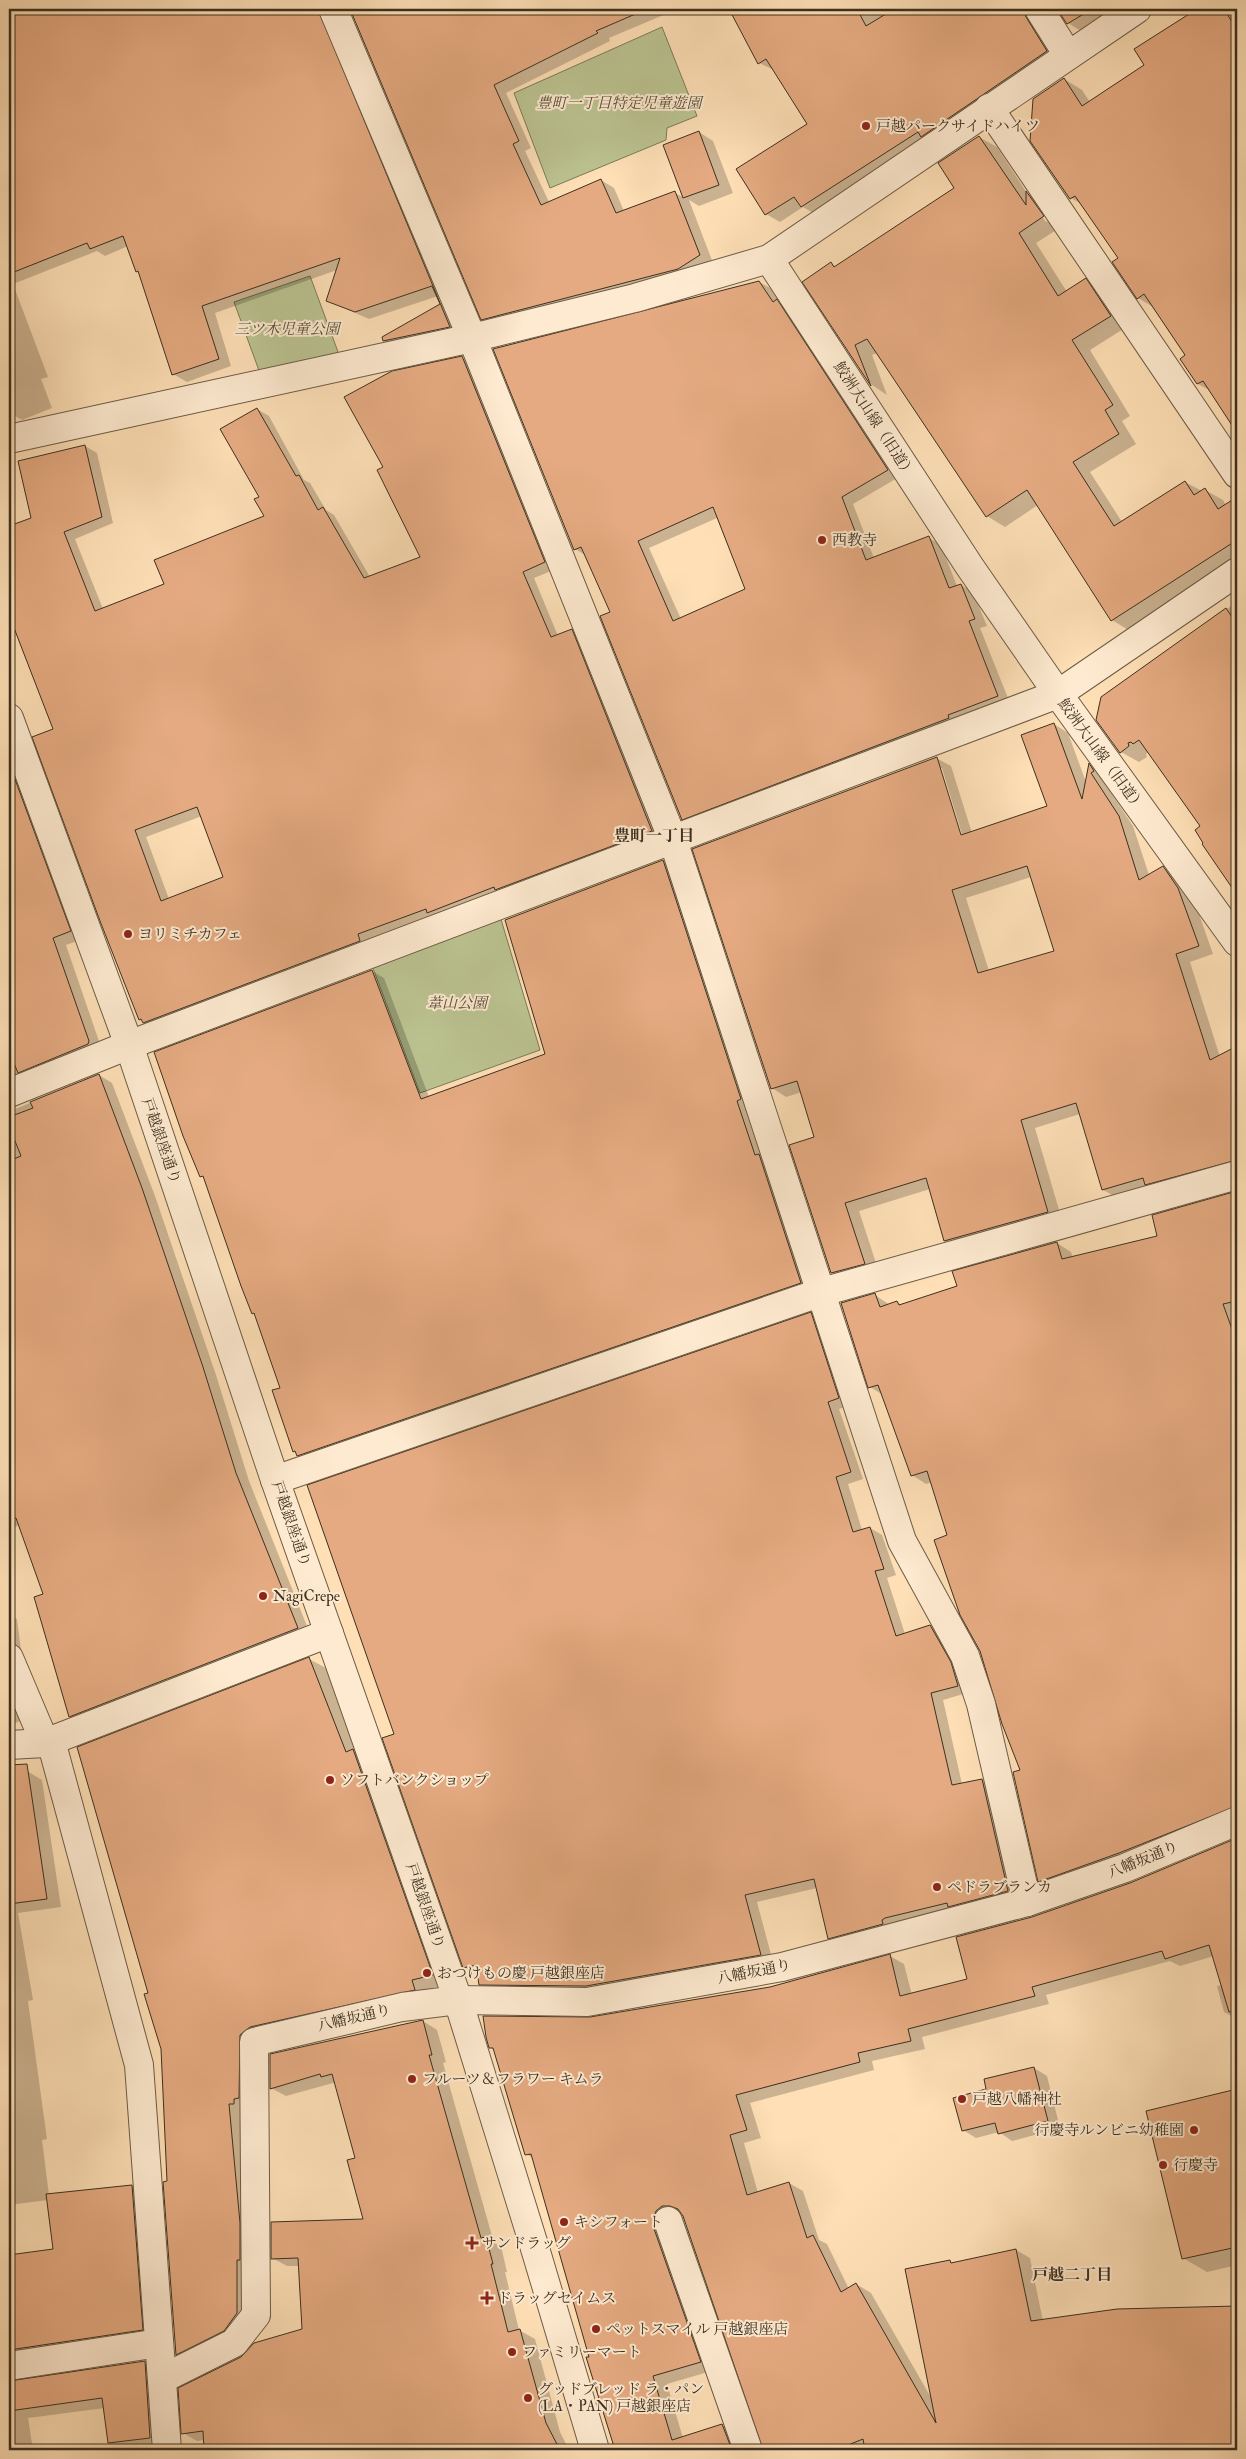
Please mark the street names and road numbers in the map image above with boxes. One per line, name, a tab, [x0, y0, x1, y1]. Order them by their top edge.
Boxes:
street label: 鮫洲大山線（旧道）	[829, 358, 919, 482]
street label: 鮫洲大山線（旧道）	[1054, 695, 1148, 815]
street label: 戸越銀座通り	[137, 1095, 185, 1187]
street label: 戸越銀座通り	[267, 1478, 315, 1570]
street label: 八幡坂通り	[1105, 1837, 1181, 1883]
street label: 戸越銀座通り	[401, 1860, 449, 1952]
street label: 八幡坂通り	[715, 1956, 793, 1988]
street label: 八幡坂通り	[315, 2000, 393, 2036]

